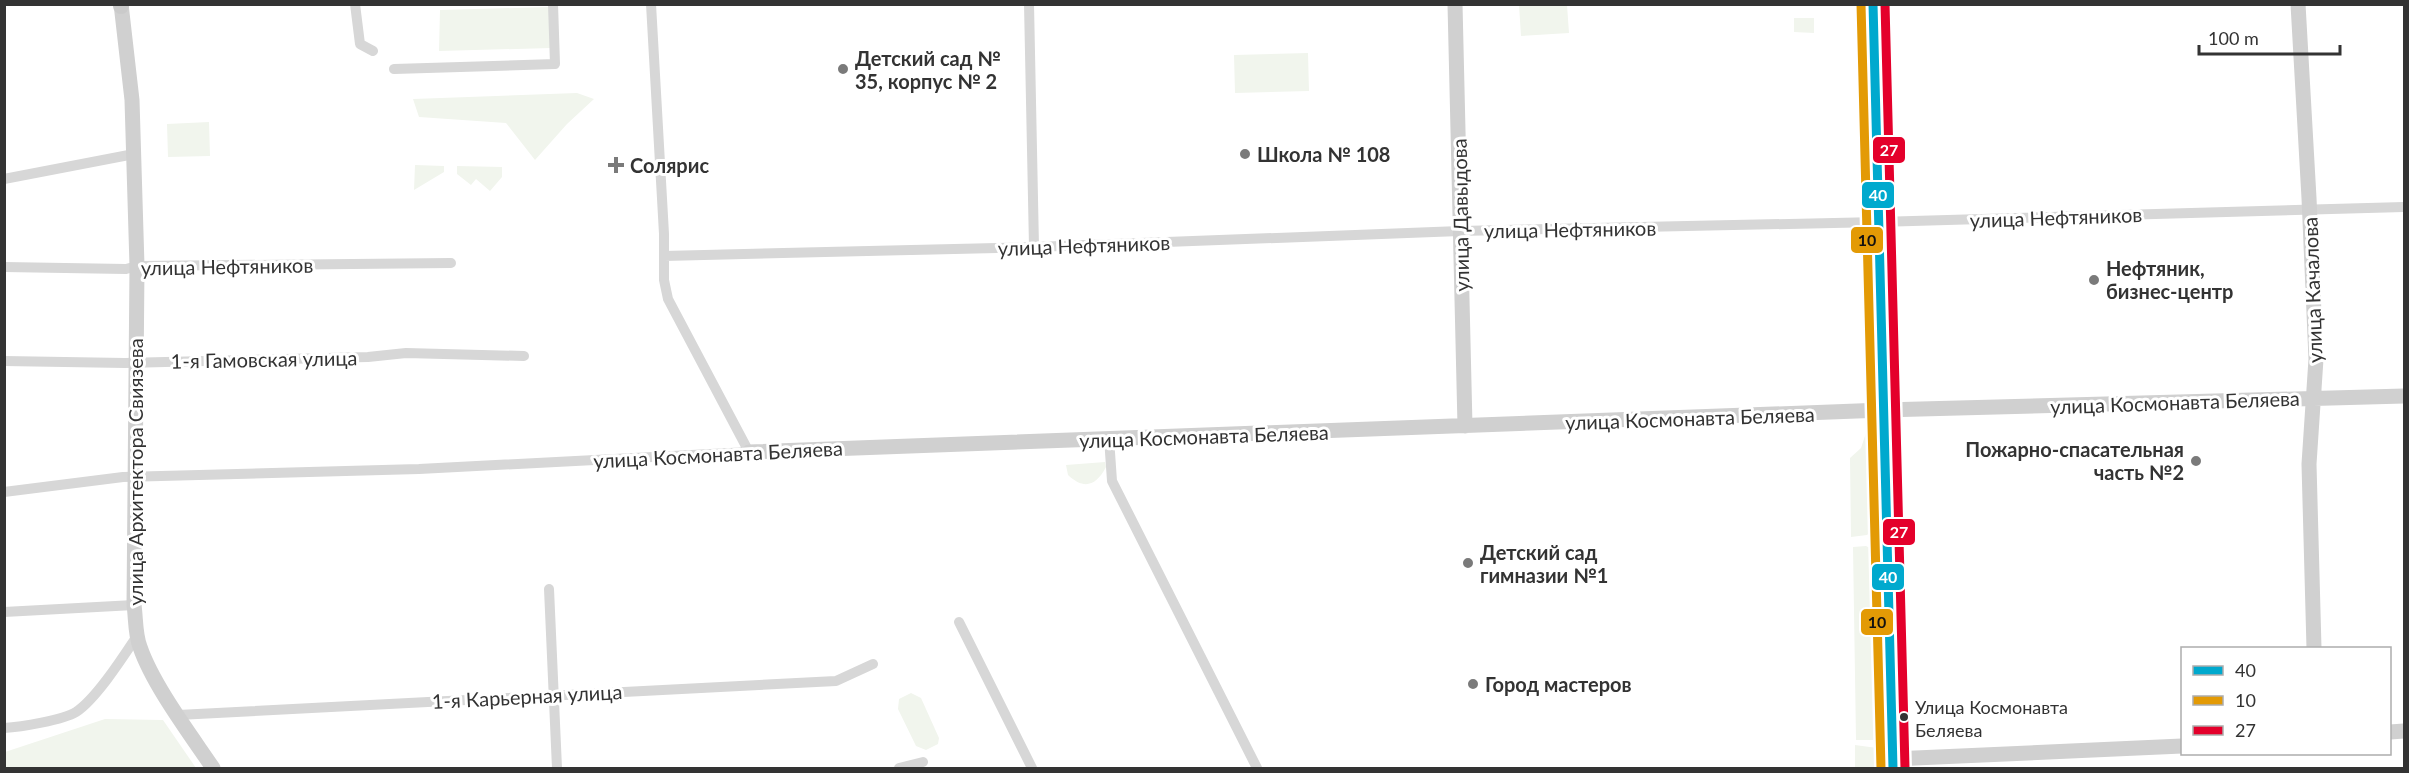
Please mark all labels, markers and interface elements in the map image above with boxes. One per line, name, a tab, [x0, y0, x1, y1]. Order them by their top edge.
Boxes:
scale bar	[2199, 18, 2340, 56]
text: 100 m	[2208, 27, 2259, 49]
place label: Детский сад № 35, корпус № 2	[855, 46, 1001, 93]
marker: Детский сад № 35, корпус № 2	[836, 62, 850, 76]
line badge: 27	[1872, 136, 1906, 164]
street label: улица Давыдова	[1447, 138, 1473, 292]
text: 27	[1880, 140, 1898, 159]
place label: Школа № 108	[1257, 142, 1390, 166]
marker: Школа № 108	[1238, 147, 1252, 161]
place label: Солярис	[630, 153, 709, 177]
marker: Солярис	[607, 156, 625, 174]
line badge: 40	[1861, 181, 1895, 209]
text: 40	[1869, 185, 1887, 204]
street label: улица Нефтяников	[1969, 202, 2143, 232]
street label: улица Нефтяников	[1484, 215, 1656, 243]
street label: улица Качалова	[2297, 217, 2327, 363]
line badge: 10	[1850, 226, 1884, 254]
street label: улица Нефтяников	[997, 230, 1171, 260]
text: 10	[1858, 230, 1876, 249]
street label: улица Нефтяников	[141, 252, 313, 280]
place label: Нефтяник, бизнес-центр	[2106, 256, 2233, 303]
marker: Нефтяник, бизнес-центр	[2087, 273, 2101, 287]
street label: улица Архитектора Свиязева	[123, 338, 147, 606]
street label: 1-я Гамовская улица	[171, 345, 357, 373]
street label: улица Космонавта Беляева	[2050, 386, 2300, 418]
street label: улица Космонавта Беляева	[1565, 402, 1815, 434]
street label: улица Космонавта Беляева	[1079, 420, 1329, 452]
street label: улица Космонавта Беляева	[593, 435, 843, 473]
place label: Пожарно-спасательная часть №2	[1965, 437, 2184, 484]
marker: Пожарно-спасательная часть №2	[2189, 454, 2203, 468]
line badge: 27	[1882, 518, 1916, 546]
text: 27	[1890, 522, 1908, 541]
place label: Детский сад гимназии №1	[1480, 540, 1608, 587]
marker: Детский сад гимназии №1	[1461, 556, 1475, 570]
line badge: 40	[1871, 563, 1905, 591]
text: 40	[1879, 567, 1897, 586]
line badge: 10	[1860, 608, 1894, 636]
text: 10	[1868, 612, 1886, 631]
legend	[2181, 647, 2391, 755]
text: 40	[2235, 659, 2256, 681]
place label: Город мастеров	[1485, 672, 1632, 696]
marker: Город мастеров	[1466, 677, 1480, 691]
street label: 1-я Карьерная улица	[431, 679, 623, 713]
text: 10	[2235, 689, 2256, 711]
place label: Улица Космонавта Беляева	[1915, 696, 2068, 741]
marker: Улица Космонавта Беляева	[1898, 711, 1910, 723]
text: 27	[2235, 719, 2256, 741]

